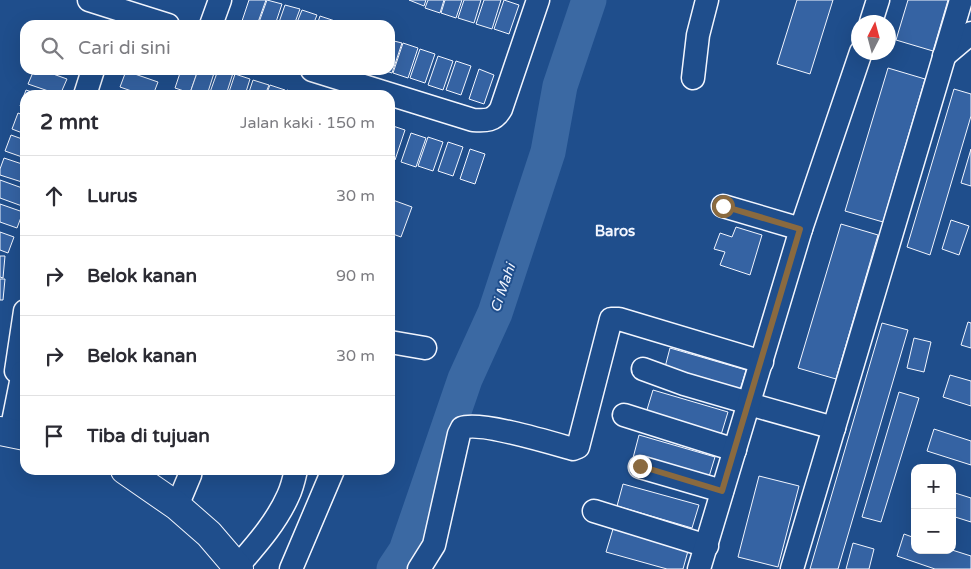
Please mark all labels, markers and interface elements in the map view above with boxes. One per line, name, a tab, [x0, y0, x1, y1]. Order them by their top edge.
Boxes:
north arrow	[851, 15, 896, 60]
search box	[20, 20, 395, 75]
icon: search	[38, 34, 66, 62]
text: Cari di sini	[78, 37, 171, 59]
text: 2 mnt	[40, 110, 99, 135]
text: Jalan kaki · 150 m	[240, 113, 375, 133]
icon: ahead	[40, 182, 68, 210]
text: Lurus	[87, 185, 137, 207]
text: 30 m	[336, 186, 375, 206]
route start	[712, 195, 735, 218]
district label: Baros	[595, 222, 635, 240]
water label: Ci Mahi	[487, 260, 520, 315]
icon: right	[40, 262, 68, 290]
text: Belok kanan	[87, 265, 197, 287]
text: 90 m	[336, 266, 375, 286]
icon: right	[40, 342, 68, 370]
text: Belok kanan	[87, 345, 197, 367]
text: 30 m	[336, 346, 375, 366]
icon: arrive	[40, 422, 68, 450]
text: Tiba di tujuan	[87, 425, 210, 447]
route end	[629, 455, 652, 478]
map controls	[911, 464, 956, 554]
button: +	[911, 464, 956, 509]
button: −	[911, 509, 956, 554]

